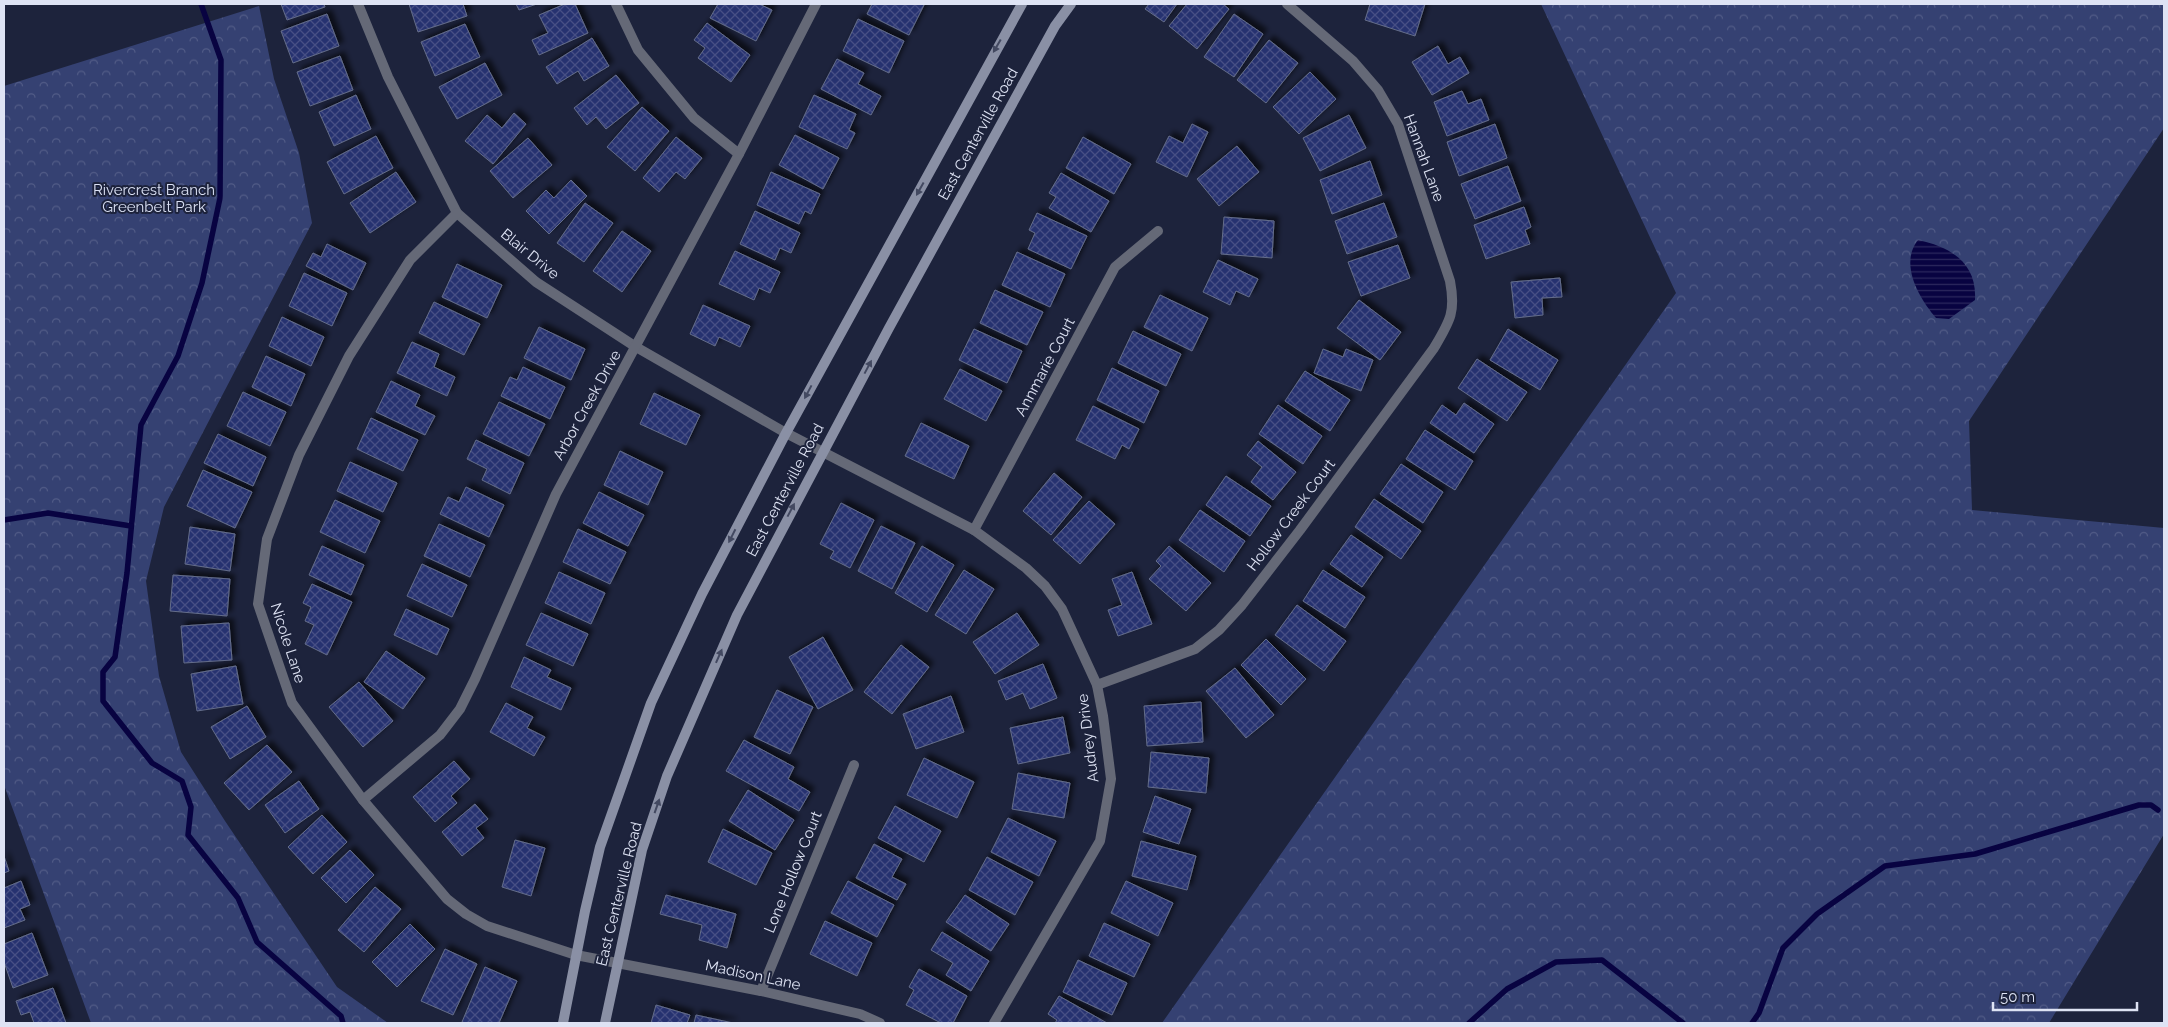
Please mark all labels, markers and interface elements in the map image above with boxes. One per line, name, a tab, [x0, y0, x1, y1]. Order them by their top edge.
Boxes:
one-way arrow	[993, 39, 1002, 52]
street label: East Centerville Road	[934, 65, 1022, 203]
street label: Hannah Lane	[1400, 112, 1448, 204]
park label: Rivercrest Branch Greenbelt Park	[93, 181, 215, 216]
one-way arrow	[915, 182, 924, 195]
street label: Blair Drive	[497, 225, 563, 283]
street label: Annmarie Court	[1011, 315, 1079, 419]
street label: Arbor Creek Drive	[549, 347, 625, 463]
one-way arrow	[864, 360, 872, 375]
one-way arrow	[803, 386, 812, 399]
street label: East Centerville Road	[742, 420, 828, 560]
street label: Hollow Creek Court	[1243, 456, 1339, 574]
one-way arrow	[787, 503, 795, 518]
one-way arrow	[728, 529, 736, 543]
street label: Nicole Lane	[267, 601, 309, 685]
one-way arrow	[715, 649, 723, 663]
street label: Audrey Drive	[1074, 692, 1102, 783]
one-way arrow	[653, 798, 661, 813]
street label: Lone Hollow Court	[760, 809, 826, 935]
street label: East Centerville Road	[592, 820, 646, 968]
street label: Madison Lane	[704, 956, 803, 994]
scale bar	[1993, 980, 2137, 1012]
text: 50 m	[2000, 988, 2035, 1006]

